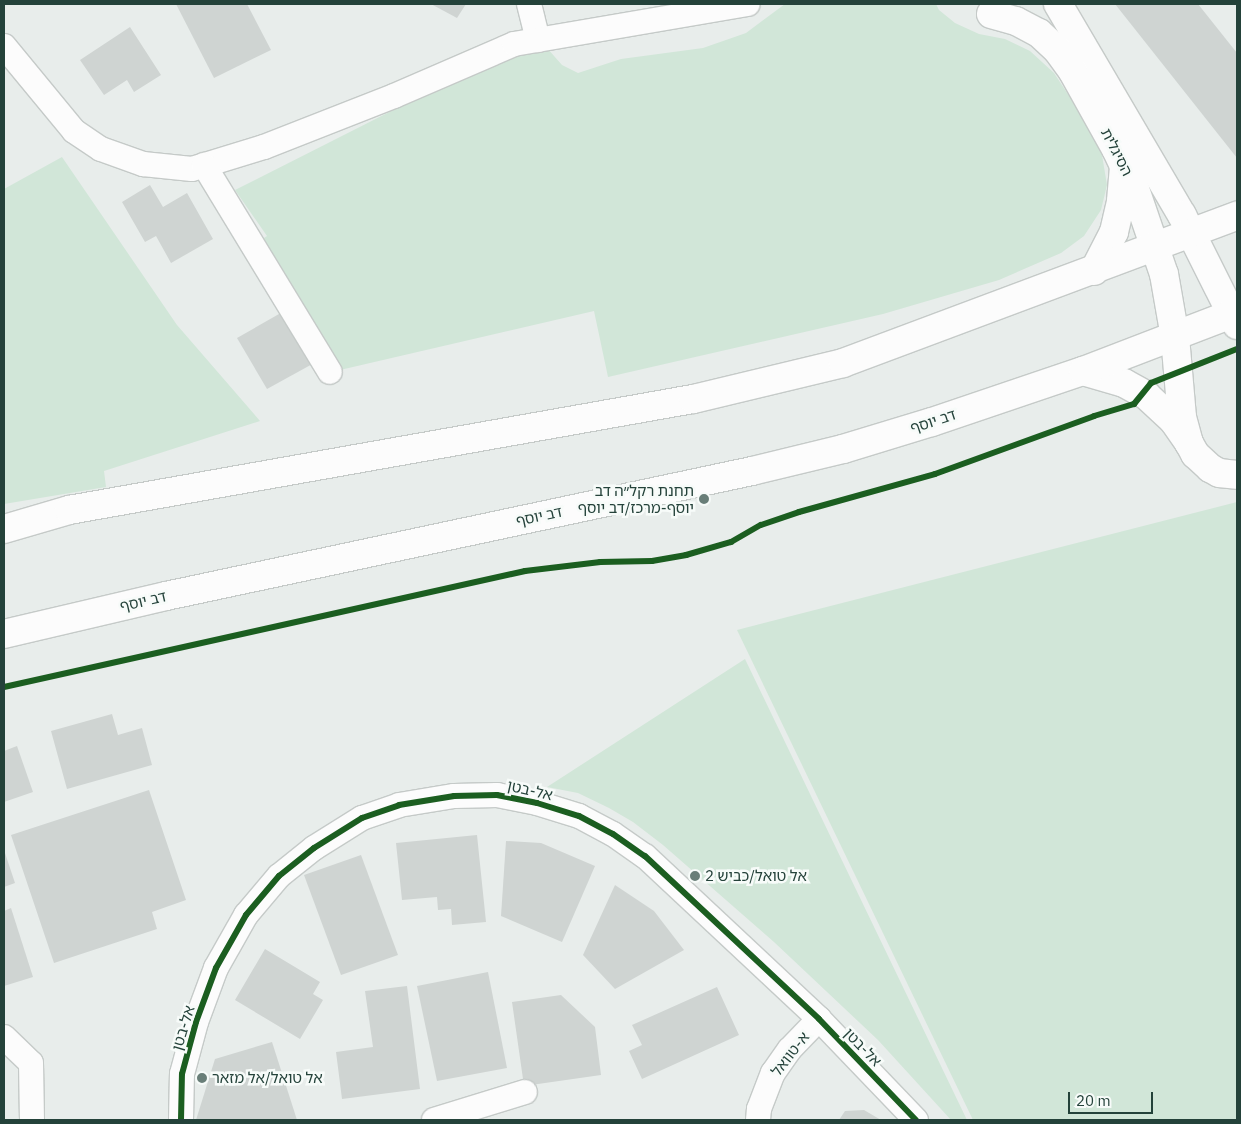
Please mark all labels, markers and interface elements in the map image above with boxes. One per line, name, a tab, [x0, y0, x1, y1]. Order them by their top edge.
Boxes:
street label: הסיגלית	[1097, 125, 1137, 179]
street label: דב יוסף	[908, 405, 958, 437]
place label: תחנת רקל״ה דב יוסף-מרכז/דב יוסף	[578, 481, 694, 516]
marker: תחנת רקל״ה דב יוסף-מרכז/דב יוסף	[698, 493, 710, 505]
street label: דב יוסף	[514, 502, 564, 530]
street label: דב יוסף	[118, 587, 168, 615]
street label: אל-בטן	[505, 776, 555, 804]
place label: אל טואל/כביש 2	[705, 867, 807, 885]
marker: אל טואל/כביש 2	[689, 870, 701, 882]
street label: אל-בטן	[168, 1003, 198, 1053]
street label: אל-בטן	[840, 1024, 886, 1070]
street label: א-טוואל	[767, 1028, 813, 1080]
place label: אל טואל/אל מזאר	[212, 1069, 323, 1087]
marker: אל טואל/אל מזאר	[196, 1072, 208, 1084]
scale bar	[1071, 1082, 1156, 1114]
text: 20 m	[1076, 1091, 1111, 1110]

